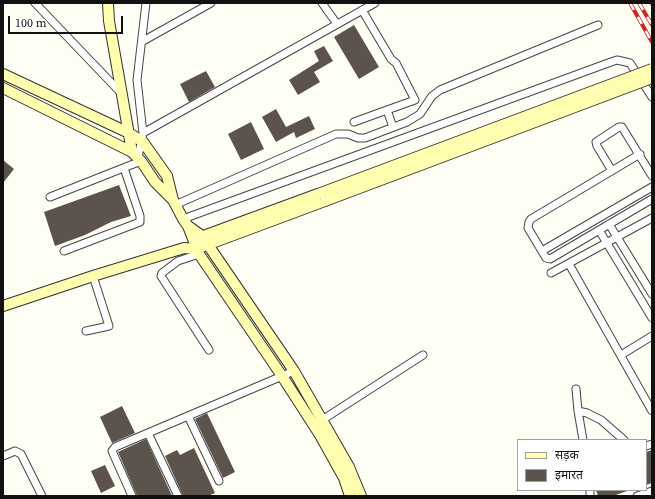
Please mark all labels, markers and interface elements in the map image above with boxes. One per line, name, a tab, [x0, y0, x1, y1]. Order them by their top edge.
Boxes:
scale bar	[10, 8, 125, 34]
text: 100 m	[15, 15, 47, 31]
legend	[517, 439, 647, 491]
text: सड़क	[555, 447, 579, 463]
text: इमारत	[555, 467, 583, 483]

